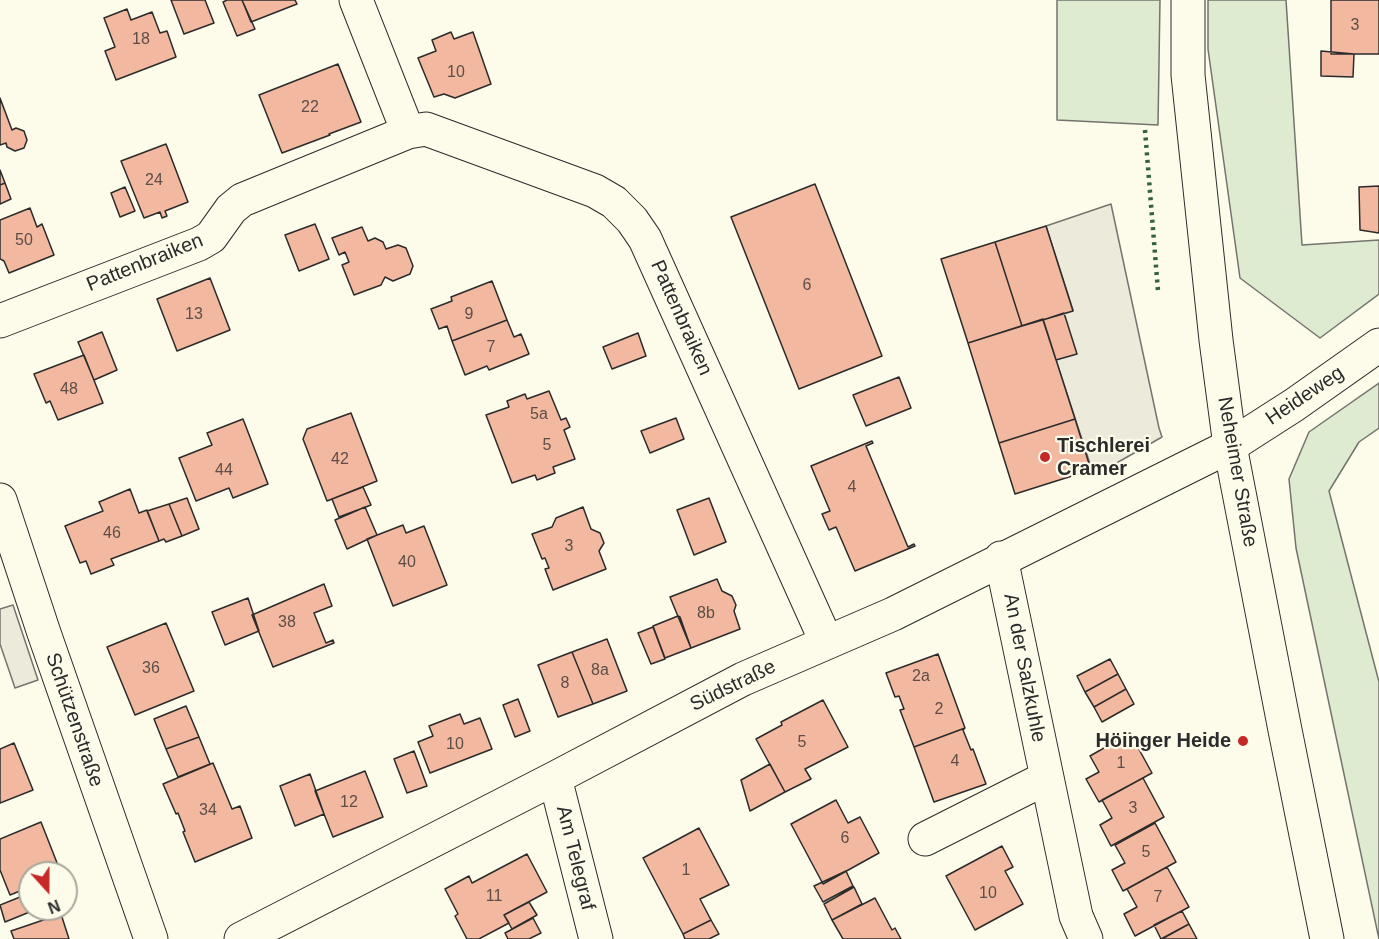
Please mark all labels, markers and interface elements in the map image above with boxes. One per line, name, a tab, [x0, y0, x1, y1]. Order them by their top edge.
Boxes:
house number: 3	[1351, 16, 1359, 36]
house number: 18	[132, 30, 150, 50]
house number: 10	[447, 63, 465, 83]
house number: 22	[301, 98, 319, 118]
house number: 24	[145, 171, 163, 191]
street label: Pattenbraiken	[83, 229, 207, 297]
house number: 50	[15, 231, 33, 251]
street label: Pattenbraiken	[645, 257, 717, 379]
house number: 6	[803, 276, 811, 296]
house number: 13	[185, 305, 203, 325]
house number: 9	[465, 305, 473, 325]
house number: 7	[487, 338, 495, 358]
street label: Heideweg	[1261, 361, 1349, 431]
house number: 48	[60, 380, 78, 400]
street label: Neheimer Straße	[1212, 395, 1262, 549]
house number: 5a	[530, 405, 548, 425]
place label: Tischlerei Cramer	[1057, 434, 1150, 481]
house number: 5	[543, 436, 551, 456]
house number: 42	[331, 450, 349, 470]
marker: Tischlerei Cramer	[1038, 450, 1052, 464]
house number: 44	[215, 461, 233, 481]
house number: 4	[848, 478, 856, 498]
house number: 46	[103, 524, 121, 544]
house number: 3	[565, 537, 573, 557]
house number: 40	[398, 553, 416, 573]
street label: An der Salzkuhle	[998, 591, 1050, 745]
house number: 8b	[697, 604, 715, 624]
house number: 38	[278, 613, 296, 633]
street label: Schützenstraße	[40, 650, 108, 790]
street label: Südstraße	[686, 655, 780, 717]
house number: 36	[142, 659, 160, 679]
house number: 8a	[591, 661, 609, 681]
house number: 2a	[912, 667, 930, 687]
house number: 8	[561, 674, 569, 694]
house number: 2	[935, 700, 943, 720]
place label: Höinger Heide	[1095, 729, 1231, 753]
house number: 5	[798, 733, 806, 753]
marker: Höinger Heide	[1236, 734, 1250, 748]
house number: 10	[446, 735, 464, 755]
house number: 4	[951, 752, 959, 772]
house number: 1	[1117, 754, 1125, 774]
house number: 12	[340, 793, 358, 813]
house number: 3	[1129, 799, 1137, 819]
house number: 34	[199, 801, 217, 821]
street label: Am Telegraf	[550, 803, 600, 913]
house number: 6	[841, 829, 849, 849]
house number: 5	[1142, 843, 1150, 863]
north arrow	[18, 861, 78, 921]
house number: 1	[682, 861, 690, 881]
house number: 10	[979, 884, 997, 904]
house number: 11	[486, 887, 502, 907]
house number: 7	[1154, 888, 1162, 908]
text: N	[45, 896, 62, 916]

